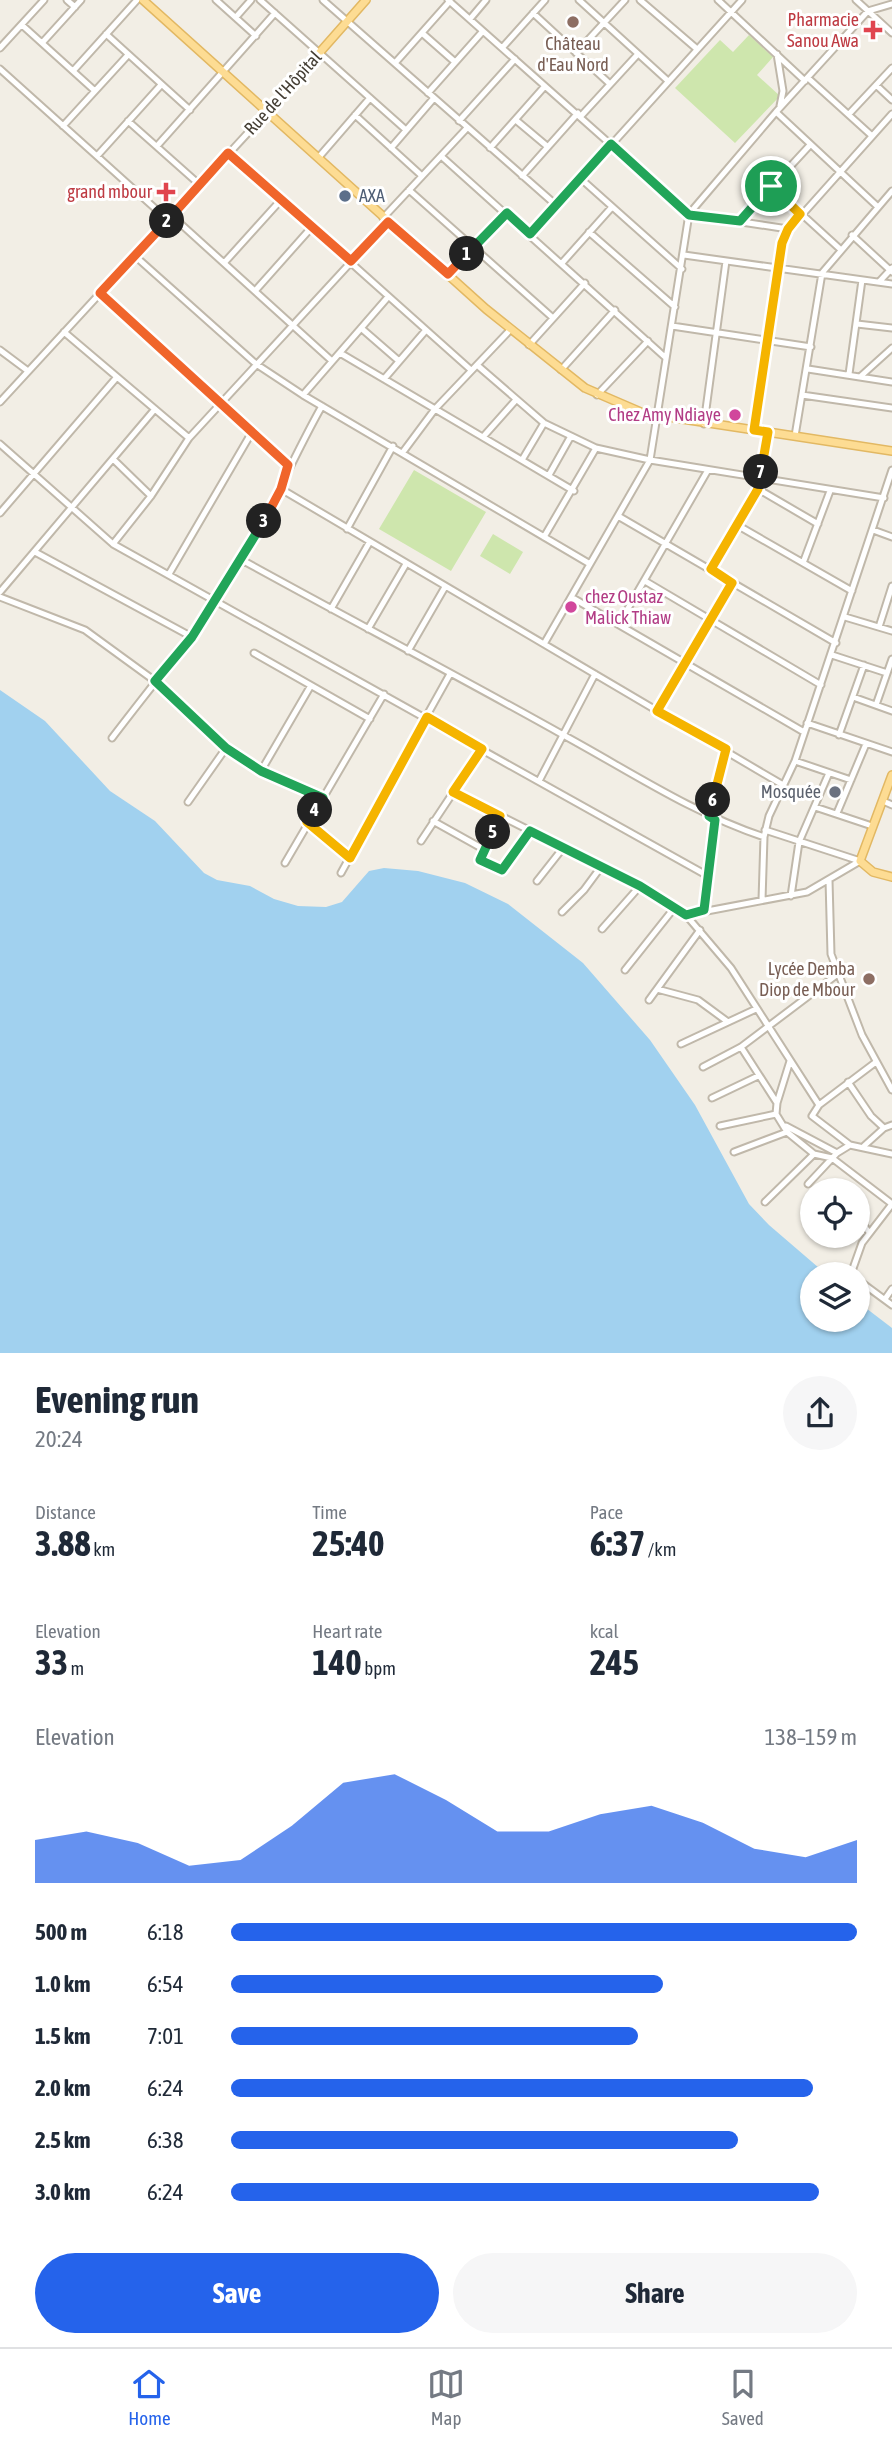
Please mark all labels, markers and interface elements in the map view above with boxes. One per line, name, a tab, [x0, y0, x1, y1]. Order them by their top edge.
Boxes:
place label: Pharmacie Sanou Awa	[787, 9, 859, 51]
marker: Château d'Eau Nord	[565, 14, 581, 30]
marker: Pharmacie Sanou Awa	[865, 22, 881, 38]
place label: Château d'Eau Nord	[537, 33, 609, 75]
street label: Rue de l'Hôpital	[240, 46, 326, 139]
pin	[741, 156, 801, 216]
icon: arrive	[752, 167, 790, 205]
place label: grand mbour	[67, 181, 153, 202]
marker: grand mbour	[158, 184, 174, 200]
place label: AXA	[359, 185, 385, 206]
marker: AXA	[337, 188, 353, 204]
pin: 2	[150, 204, 184, 238]
text: 2	[162, 209, 171, 231]
pin: 1	[449, 236, 484, 272]
text: 1	[462, 242, 471, 264]
place label: Chez Amy Ndiaye	[608, 404, 721, 425]
marker: Chez Amy Ndiaye	[727, 407, 743, 423]
pin: 7	[744, 454, 778, 490]
text: 7	[756, 460, 765, 482]
pin: 3	[246, 504, 282, 538]
text: 3	[259, 509, 268, 531]
place label: chez Oustaz Malick Thiaw	[585, 586, 671, 628]
marker: chez Oustaz Malick Thiaw	[563, 599, 579, 615]
place label: Mosquée	[761, 781, 821, 802]
pin: 6	[696, 782, 730, 818]
marker: Mosquée	[827, 784, 843, 800]
text: 6	[708, 788, 717, 810]
pin: 4	[298, 792, 332, 828]
text: 4	[310, 798, 319, 820]
pin: 5	[476, 814, 510, 850]
text: 5	[488, 820, 497, 842]
place label: Lycée Demba Diop de Mbour	[759, 958, 856, 1000]
marker: Lycée Demba Diop de Mbour	[861, 971, 877, 987]
map controls	[800, 1178, 870, 1332]
button: locate	[800, 1178, 870, 1248]
button: layers	[800, 1262, 870, 1332]
button: share	[783, 1376, 857, 1450]
text: Evening run	[35, 1378, 199, 1421]
text: 20:24	[35, 1426, 83, 1452]
text: Distance	[35, 1501, 96, 1523]
text: Time	[312, 1501, 347, 1523]
text: Pace	[590, 1501, 623, 1523]
text: 3.88	[35, 1523, 91, 1563]
text: 25:40	[312, 1523, 384, 1563]
text: 6:37	[590, 1523, 645, 1563]
text: km	[91, 1538, 115, 1560]
text: /km	[645, 1538, 676, 1560]
text: Elevation	[35, 1620, 101, 1642]
text: Heart rate	[312, 1620, 382, 1642]
text: kcal	[590, 1620, 619, 1642]
text: 33	[35, 1642, 68, 1682]
text: 140	[312, 1642, 362, 1682]
text: 245	[590, 1642, 639, 1682]
text: m	[68, 1657, 84, 1679]
text: bpm	[362, 1657, 396, 1679]
text: Elevation	[35, 1724, 115, 1750]
text: 138–159 m	[764, 1724, 857, 1750]
text: 500 m	[35, 1919, 87, 1945]
text: 6:18	[147, 1919, 184, 1945]
text: 1.0 km	[35, 1971, 91, 1997]
text: 6:54	[147, 1971, 184, 1997]
text: 1.5 km	[35, 2023, 91, 2049]
text: 7:01	[147, 2023, 184, 2049]
text: 2.0 km	[35, 2075, 91, 2101]
text: 6:24	[147, 2075, 184, 2101]
text: 2.5 km	[35, 2127, 91, 2153]
text: 6:38	[147, 2127, 184, 2153]
text: 3.0 km	[35, 2179, 91, 2205]
text: 6:24	[147, 2179, 184, 2205]
button: Save	[35, 2253, 439, 2333]
button: Share	[453, 2253, 857, 2333]
tab: Home	[128, 2365, 171, 2429]
tab: Map	[427, 2365, 465, 2429]
tab: Saved	[722, 2365, 764, 2429]

